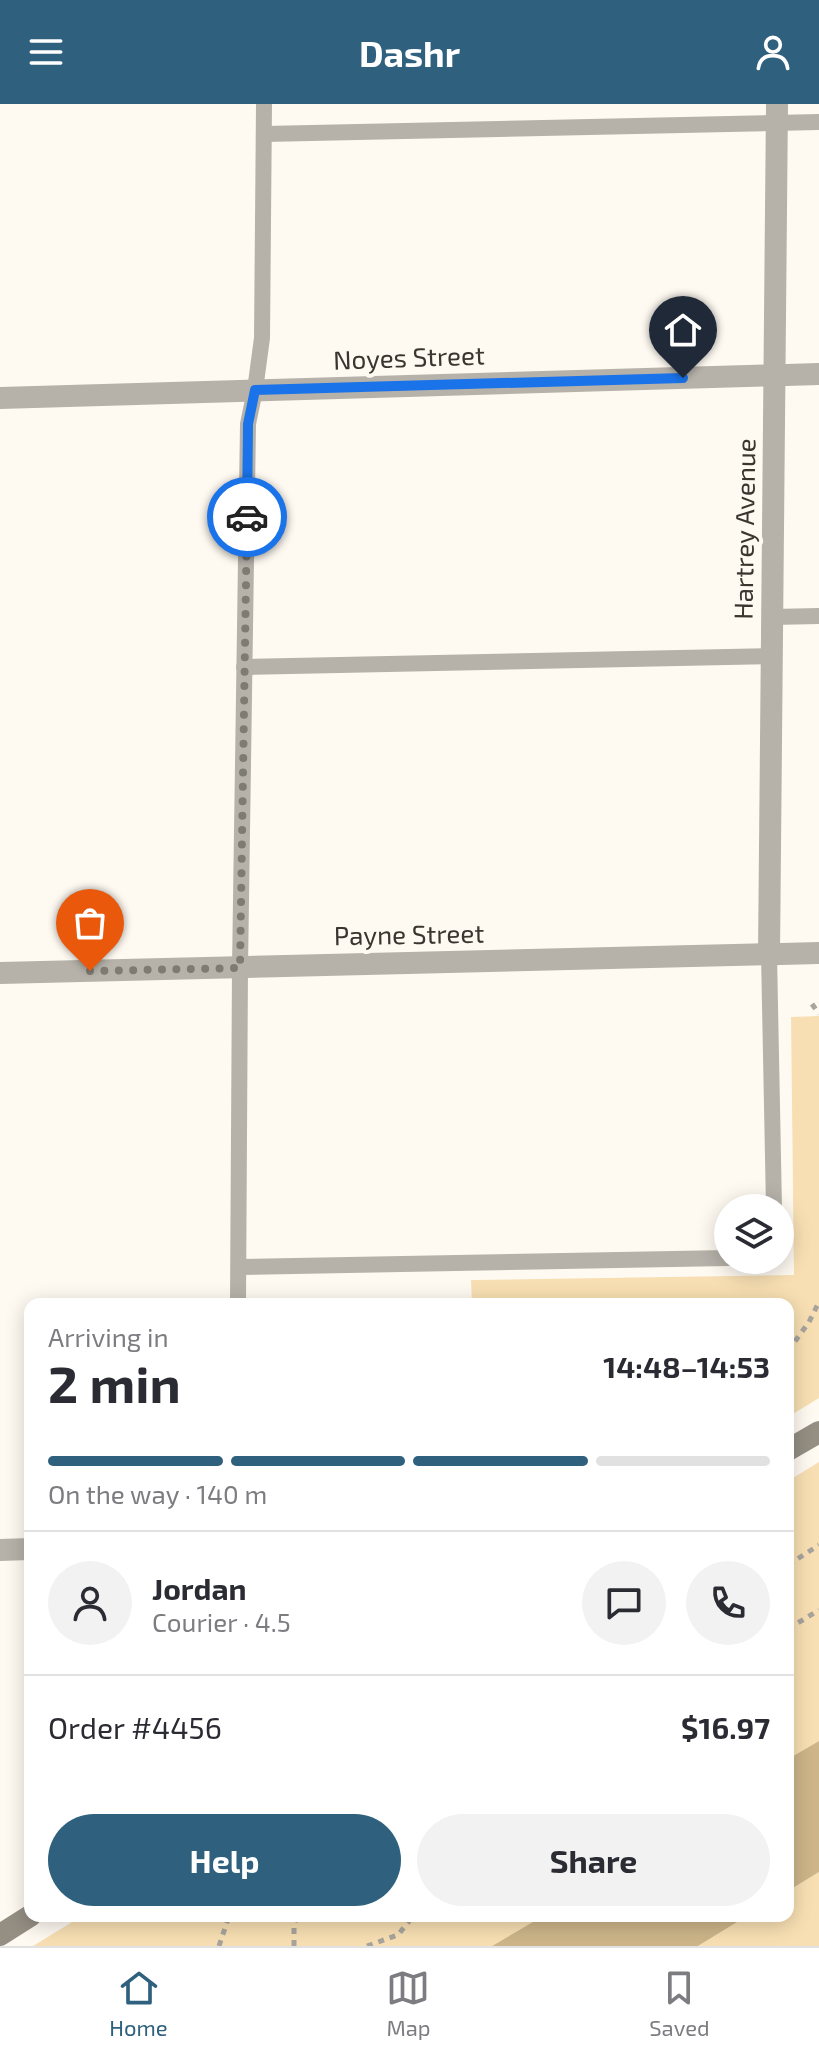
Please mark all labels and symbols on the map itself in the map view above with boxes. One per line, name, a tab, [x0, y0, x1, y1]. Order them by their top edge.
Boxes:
pin	[649, 296, 717, 378]
street label: Noyes Street	[333, 338, 485, 375]
street label: Hartrey Avenue	[726, 438, 761, 620]
courier	[207, 477, 287, 557]
pin	[56, 889, 124, 971]
street label: Payne Street	[334, 917, 485, 950]

